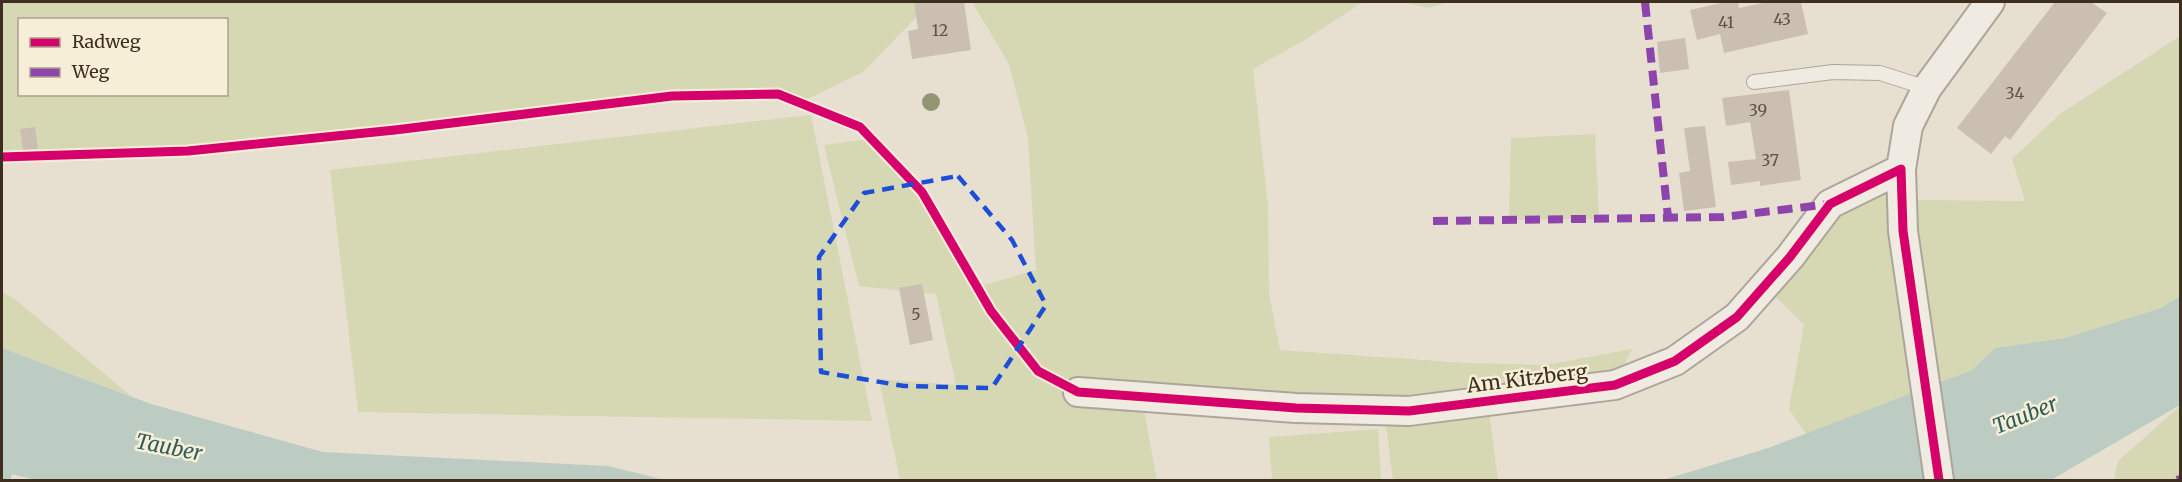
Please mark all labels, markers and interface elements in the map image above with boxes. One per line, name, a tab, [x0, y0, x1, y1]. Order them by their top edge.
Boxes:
house number: 43	[1773, 9, 1791, 29]
house number: 41	[1718, 12, 1734, 32]
legend	[18, 18, 228, 96]
house number: 12	[932, 20, 948, 40]
text: Radweg	[72, 30, 141, 53]
text: Weg	[71, 60, 110, 83]
house number: 34	[2006, 83, 2025, 103]
house number: 39	[1749, 100, 1767, 120]
house number: 37	[1761, 150, 1779, 170]
house number: 5	[911, 304, 921, 324]
street label: Am Kitzberg	[1464, 358, 1589, 398]
water label: Tauber	[1989, 390, 2062, 440]
water label: Tauber	[133, 427, 205, 467]

